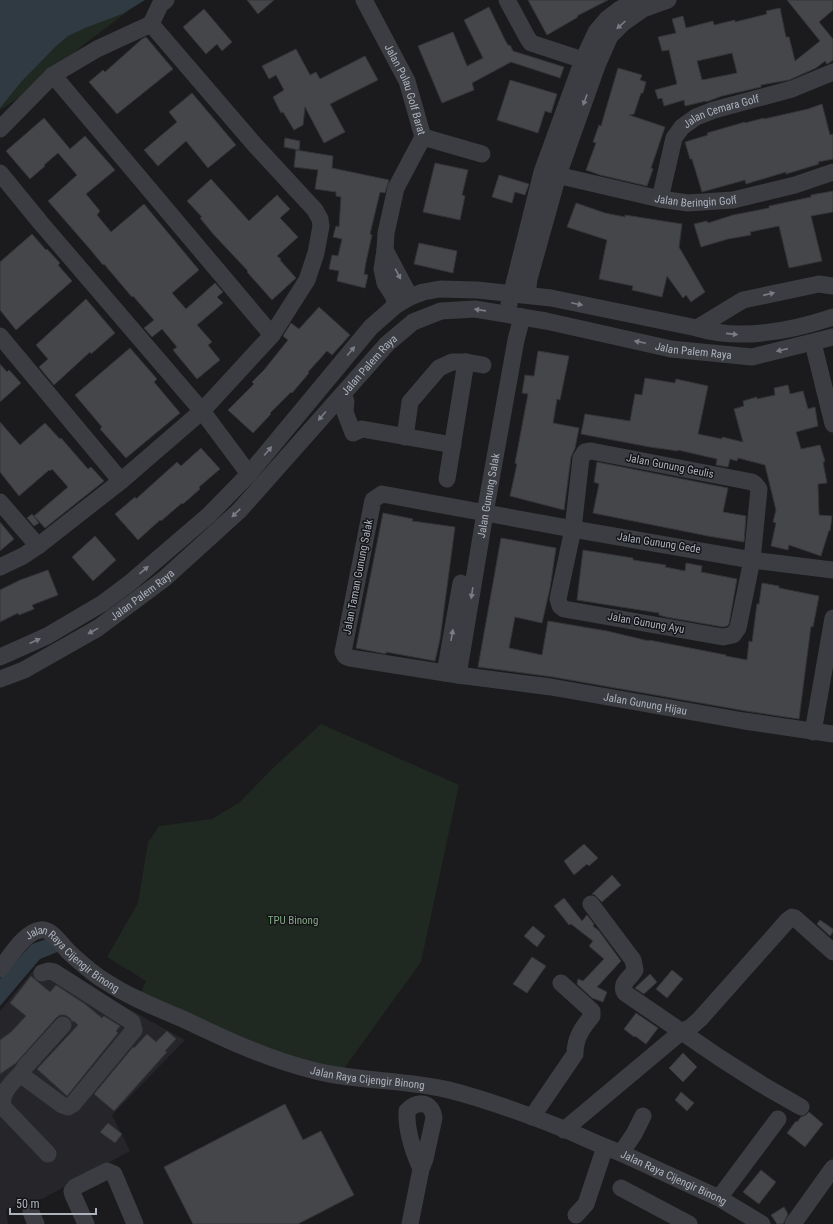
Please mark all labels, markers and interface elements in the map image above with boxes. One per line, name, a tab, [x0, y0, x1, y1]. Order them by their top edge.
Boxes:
one-way arrow	[616, 21, 626, 30]
street label: Jalan Pulau Golf Barat	[382, 42, 429, 136]
street label: Jalan Cemara Golf	[680, 92, 761, 131]
one-way arrow	[581, 95, 587, 107]
street label: Jalan Beringin Golf	[653, 191, 739, 210]
one-way arrow	[394, 268, 401, 279]
one-way arrow	[763, 290, 775, 296]
one-way arrow	[571, 301, 583, 307]
one-way arrow	[474, 307, 486, 313]
one-way arrow	[726, 331, 738, 338]
street label: Jalan Palem Raya	[339, 332, 400, 398]
one-way arrow	[633, 338, 646, 344]
street label: Jalan Palem Raya	[654, 339, 732, 361]
one-way arrow	[346, 346, 355, 357]
one-way arrow	[775, 348, 788, 354]
one-way arrow	[318, 411, 327, 421]
one-way arrow	[264, 446, 272, 457]
street label: Jalan Gunung Geulis	[625, 451, 715, 481]
street label: Jalan Gunung Salak	[474, 452, 502, 539]
one-way arrow	[231, 508, 241, 518]
street label: Jalan Taman Gunung Salak	[340, 518, 376, 636]
street label: Jalan Gunung Gede	[616, 530, 702, 556]
street label: Jalan Palem Raya	[108, 566, 177, 623]
one-way arrow	[139, 566, 149, 575]
one-way arrow	[468, 587, 474, 599]
street label: Jalan Gunung Ayu	[606, 610, 686, 636]
one-way arrow	[87, 628, 98, 634]
one-way arrow	[449, 629, 455, 641]
one-way arrow	[30, 638, 41, 644]
street label: Jalan Gunung Hijau	[603, 690, 688, 717]
park label: TPU Binong	[268, 914, 318, 927]
street label: Jalan Raya Cijengir Binong	[22, 923, 122, 995]
street label: Jalan Raya Cijengir Binong	[309, 1063, 426, 1092]
street label: Jalan Raya Cijengir Binong	[619, 1147, 729, 1208]
scale bar	[10, 1190, 96, 1216]
text: 50 m	[16, 1197, 40, 1211]

